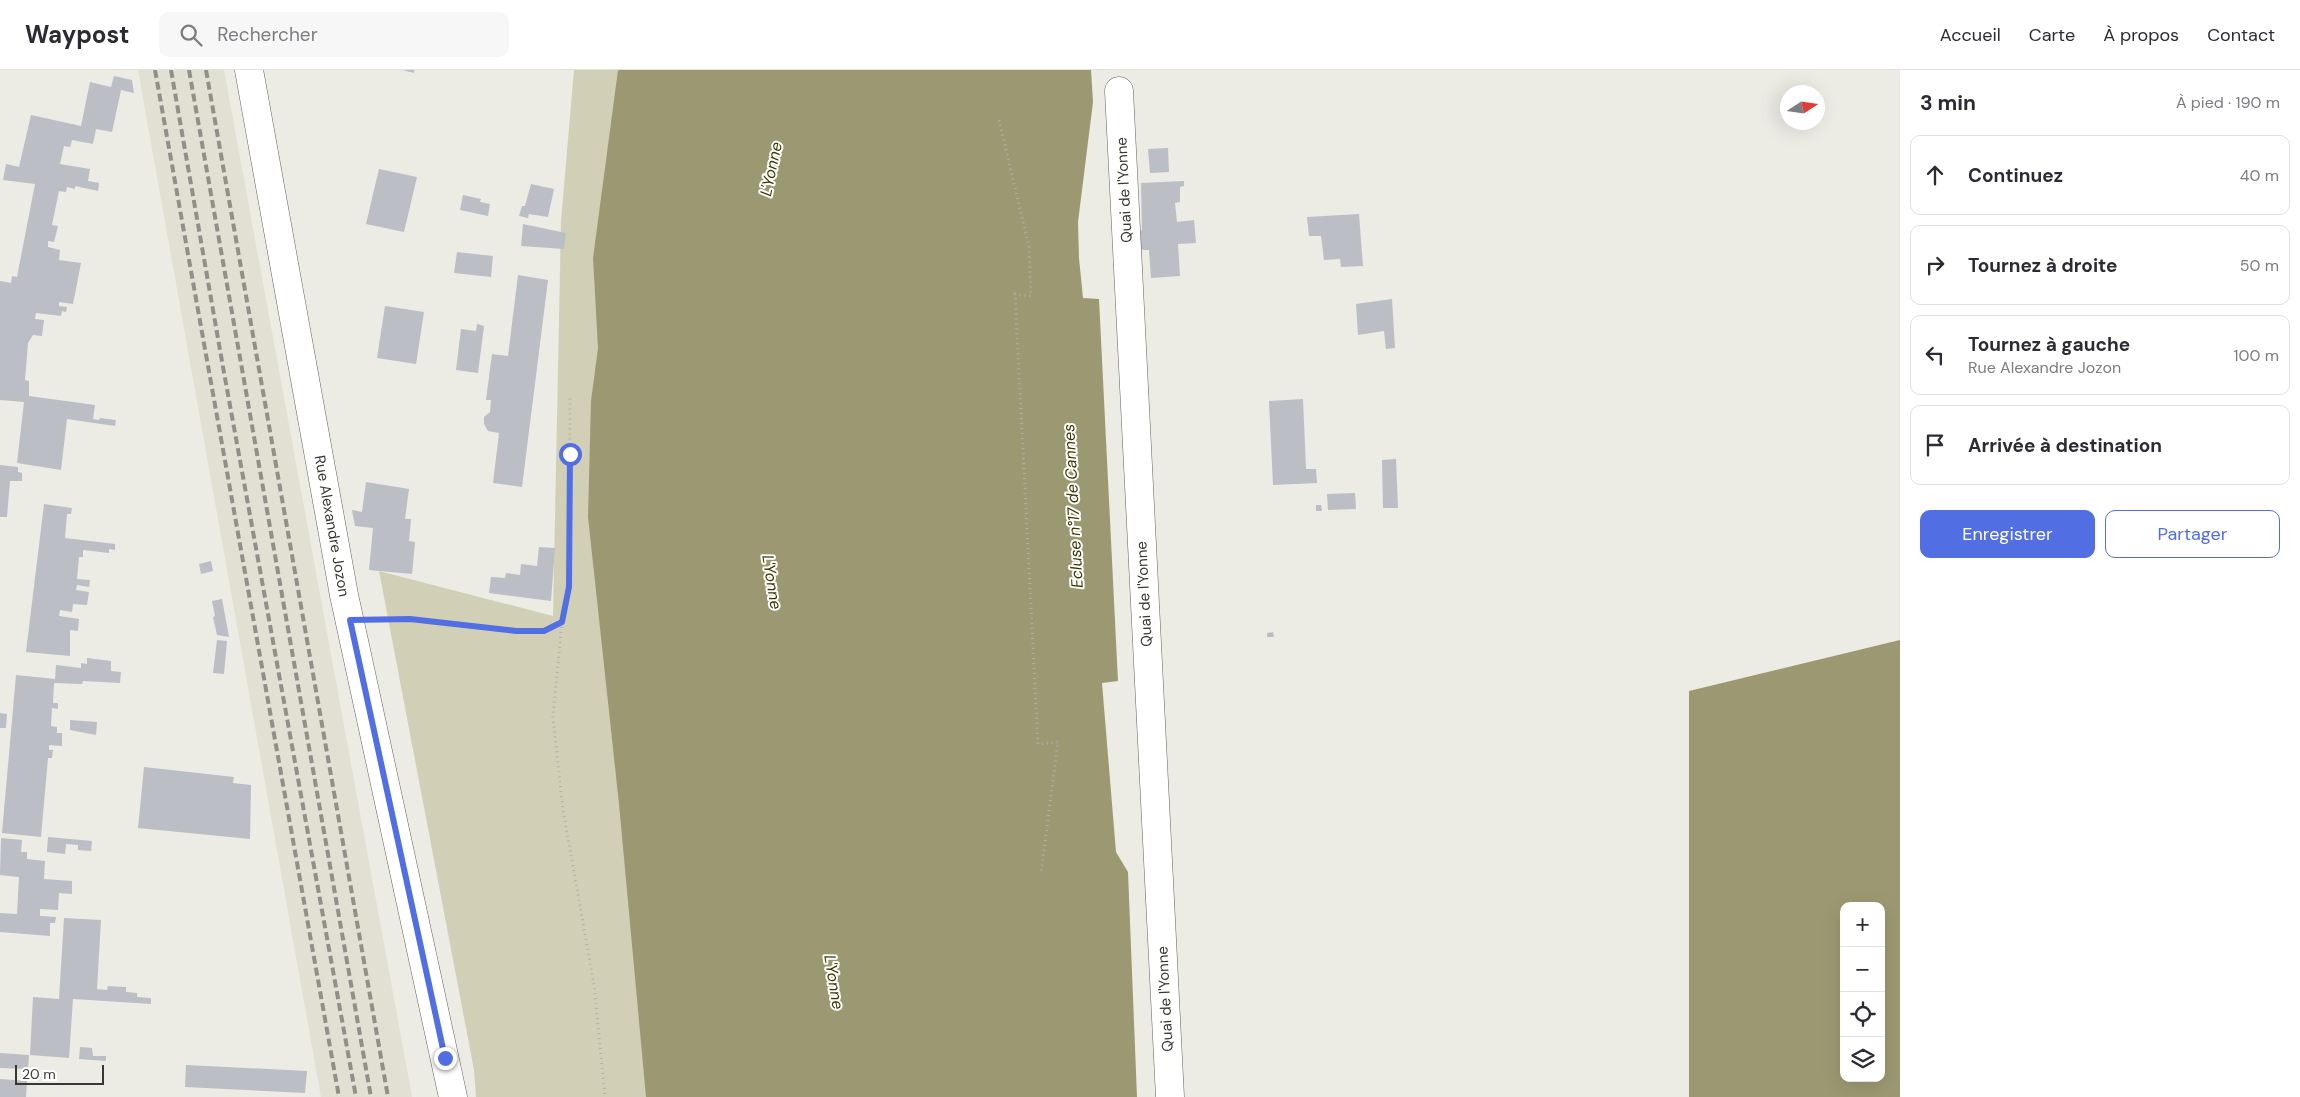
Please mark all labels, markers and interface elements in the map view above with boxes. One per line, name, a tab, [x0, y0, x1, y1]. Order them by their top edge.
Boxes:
search box	[159, 12, 509, 57]
text: Waypost	[25, 19, 129, 50]
icon: search	[177, 21, 205, 49]
text: Rechercher	[217, 22, 318, 47]
text: Accueil	[1940, 23, 2001, 47]
text: Carte	[2029, 23, 2075, 47]
text: À propos	[2103, 23, 2179, 47]
text: Contact	[2207, 23, 2275, 47]
north arrow	[1780, 85, 1825, 130]
text: 3 min	[1920, 89, 1976, 117]
text: À pied · 190 m	[2176, 92, 2280, 113]
street label: Quai de l'Yonne	[1111, 137, 1137, 243]
water label: L'Yonne	[755, 140, 787, 198]
icon: ahead	[1921, 161, 1949, 189]
text: Continuez	[1968, 163, 2063, 188]
text: 40 m	[2240, 165, 2279, 186]
icon: right	[1921, 251, 1949, 279]
text: Tournez à droite	[1968, 253, 2118, 278]
text: 50 m	[2240, 255, 2279, 276]
text: Tournez à gauche	[1968, 332, 2130, 357]
icon: left	[1921, 341, 1949, 369]
text: 100 m	[2234, 345, 2279, 366]
text: Rue Alexandre Jozon	[1968, 357, 2121, 378]
water label: Ecluse n°17 de Cannes	[1058, 423, 1088, 589]
icon: arrive	[1921, 431, 1949, 459]
text: Arrivée à destination	[1968, 433, 2162, 458]
route start	[559, 443, 582, 466]
street label: Rue Alexandre Jozon	[310, 454, 354, 598]
button: Enregistrer	[1920, 510, 2095, 558]
button: Partager	[2105, 510, 2280, 558]
street label: Quai de l'Yonne	[1131, 541, 1157, 647]
water label: L'Yonne	[757, 553, 787, 611]
map controls	[1840, 902, 1885, 1082]
button: +	[1840, 902, 1885, 947]
street label: Quai de l'Yonne	[1152, 946, 1178, 1052]
button: −	[1840, 947, 1885, 992]
water label: L'Yonne	[819, 953, 849, 1011]
button: locate	[1840, 992, 1885, 1037]
button: layers	[1840, 1037, 1885, 1082]
route end	[434, 1047, 457, 1070]
scale bar	[15, 1062, 104, 1085]
text: 20 m	[22, 1065, 56, 1083]

